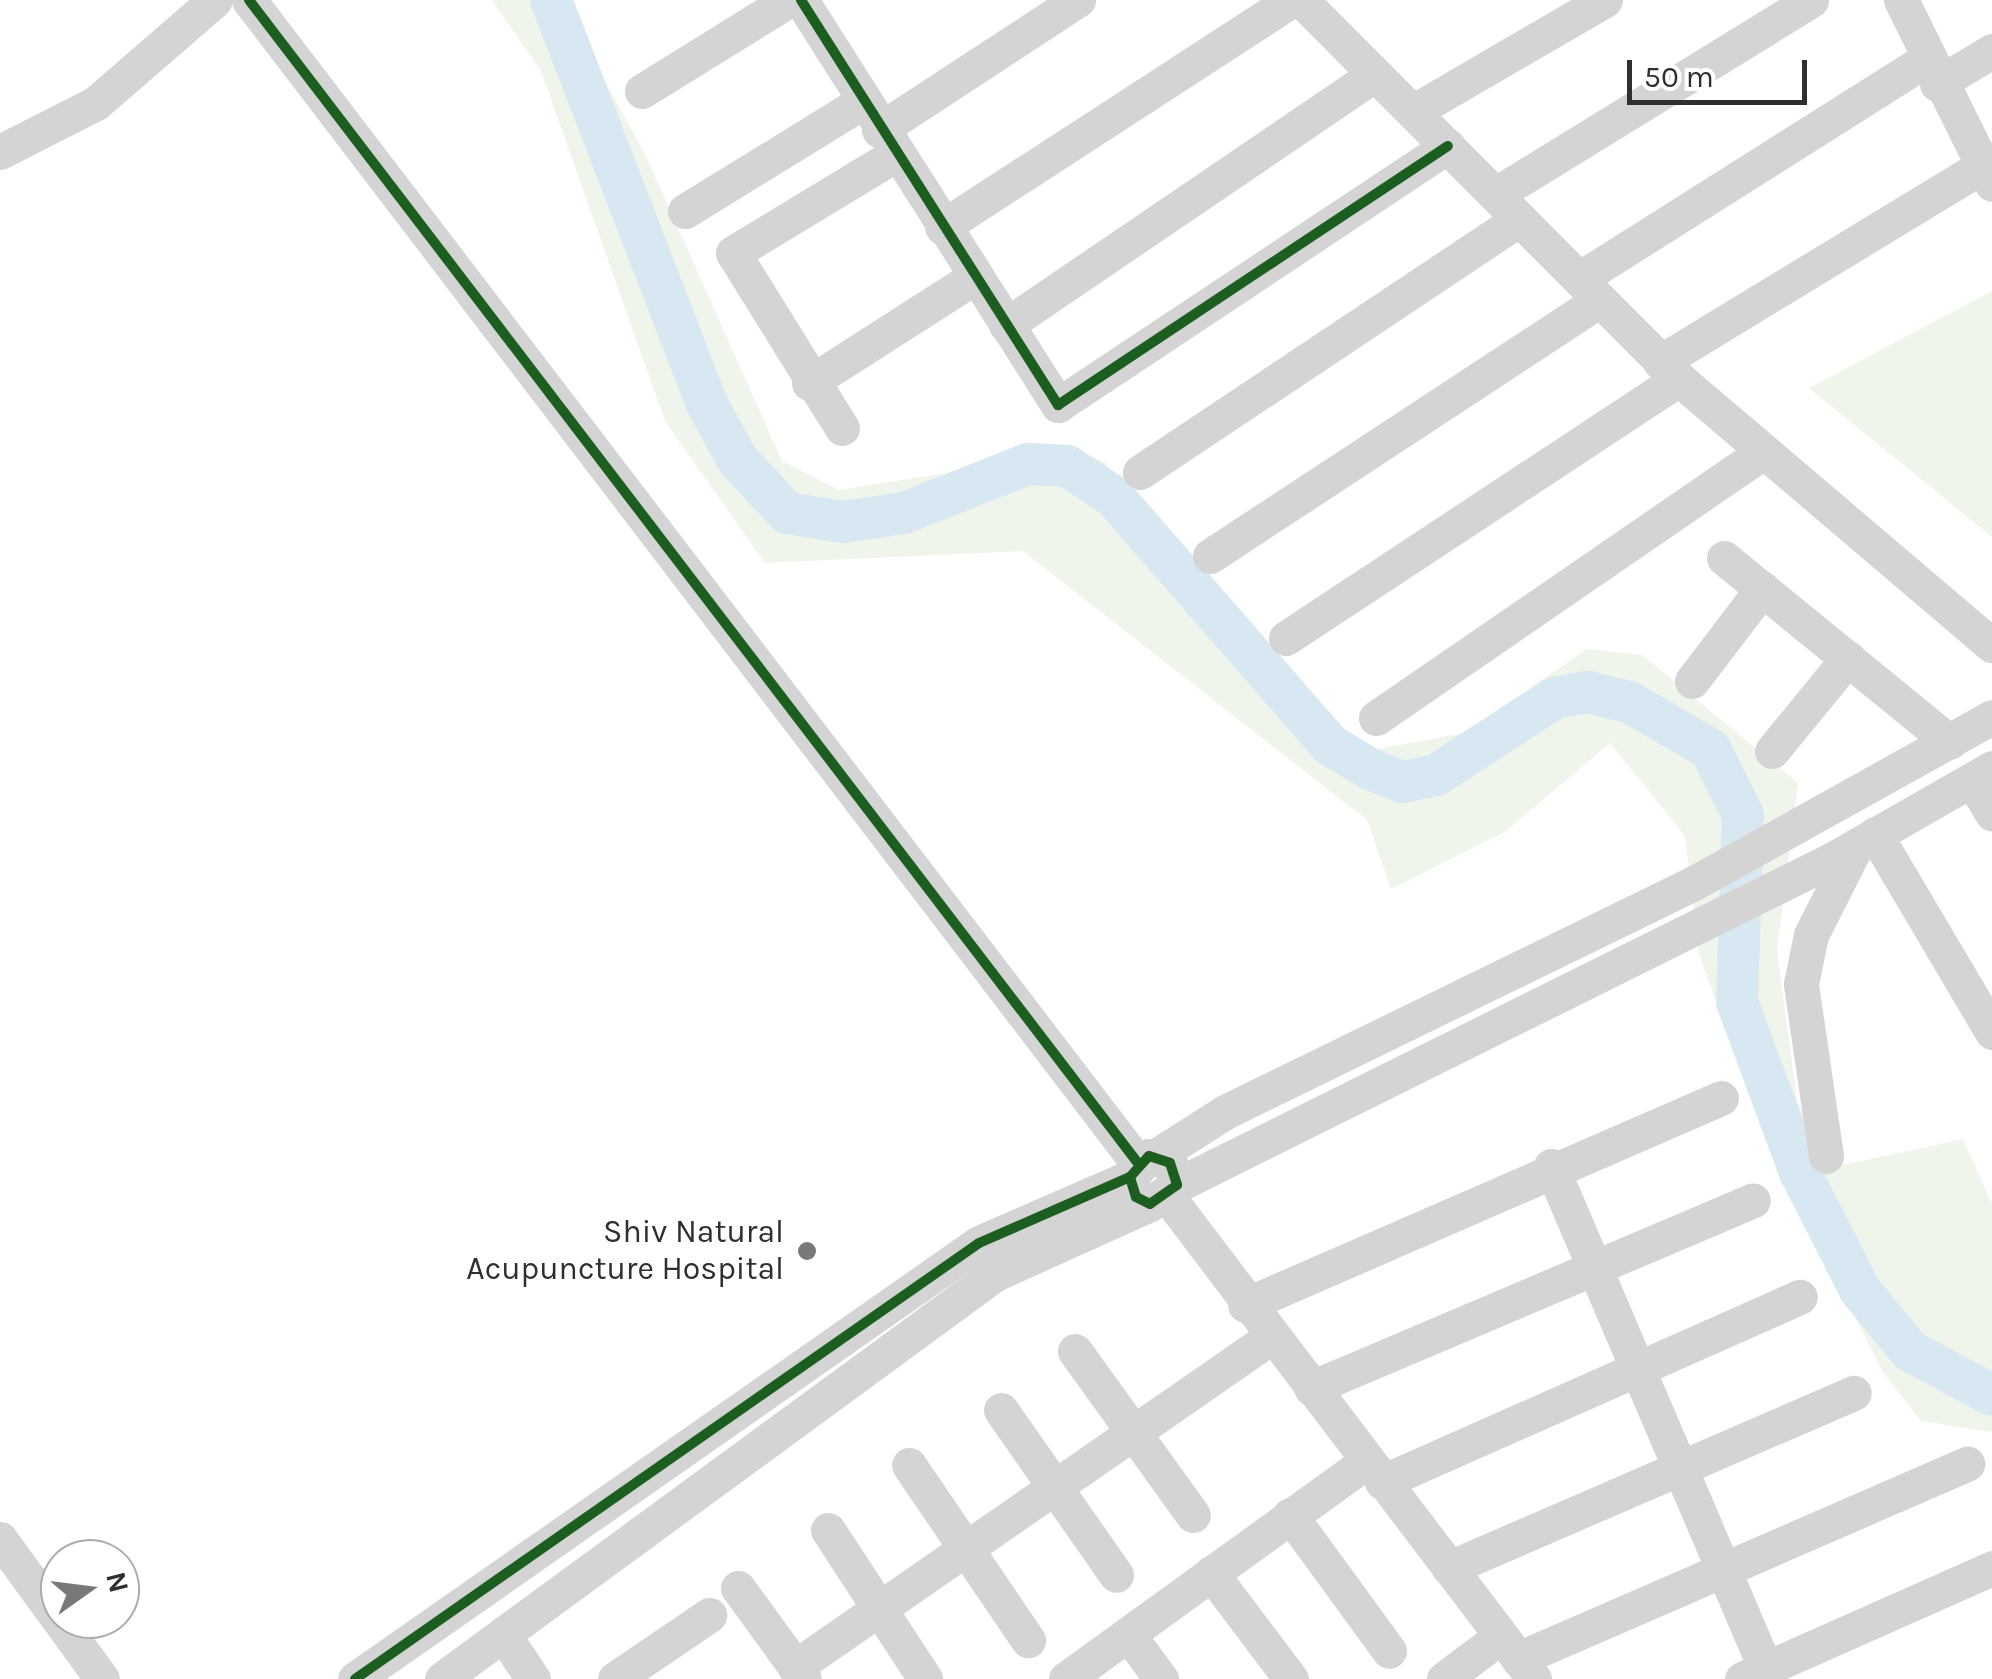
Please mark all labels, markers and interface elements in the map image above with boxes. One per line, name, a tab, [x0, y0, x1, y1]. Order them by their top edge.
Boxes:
scale bar	[1632, 40, 1812, 102]
text: 50 m	[1644, 59, 1714, 95]
place label: Shiv Natural Acupuncture Hospital	[466, 1214, 784, 1289]
marker: Shiv Natural Acupuncture Hospital	[794, 1238, 820, 1264]
north arrow	[40, 1539, 140, 1639]
text: N	[99, 1568, 136, 1596]

